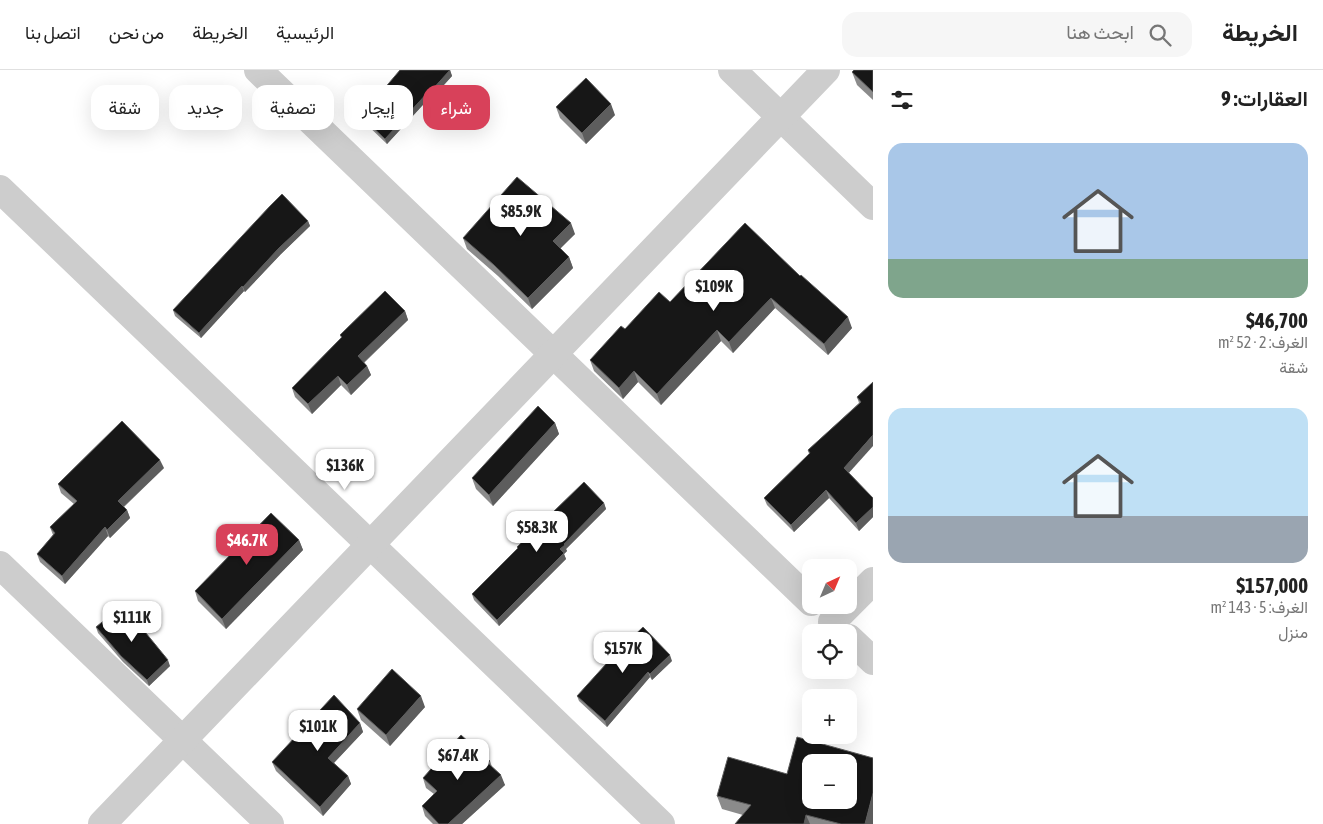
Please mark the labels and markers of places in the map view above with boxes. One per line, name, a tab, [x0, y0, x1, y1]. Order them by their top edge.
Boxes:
pin: $85.9K	[480, 194, 562, 237]
pin: $109K	[679, 270, 749, 312]
pin: $136K	[310, 448, 380, 491]
pin: $58.3K	[496, 510, 578, 553]
pin: $46.7K	[206, 524, 288, 566]
pin: $111K	[97, 600, 167, 643]
pin: $157K	[588, 632, 658, 674]
pin: $101K	[283, 710, 353, 752]
pin: $67.4K	[417, 738, 499, 781]

